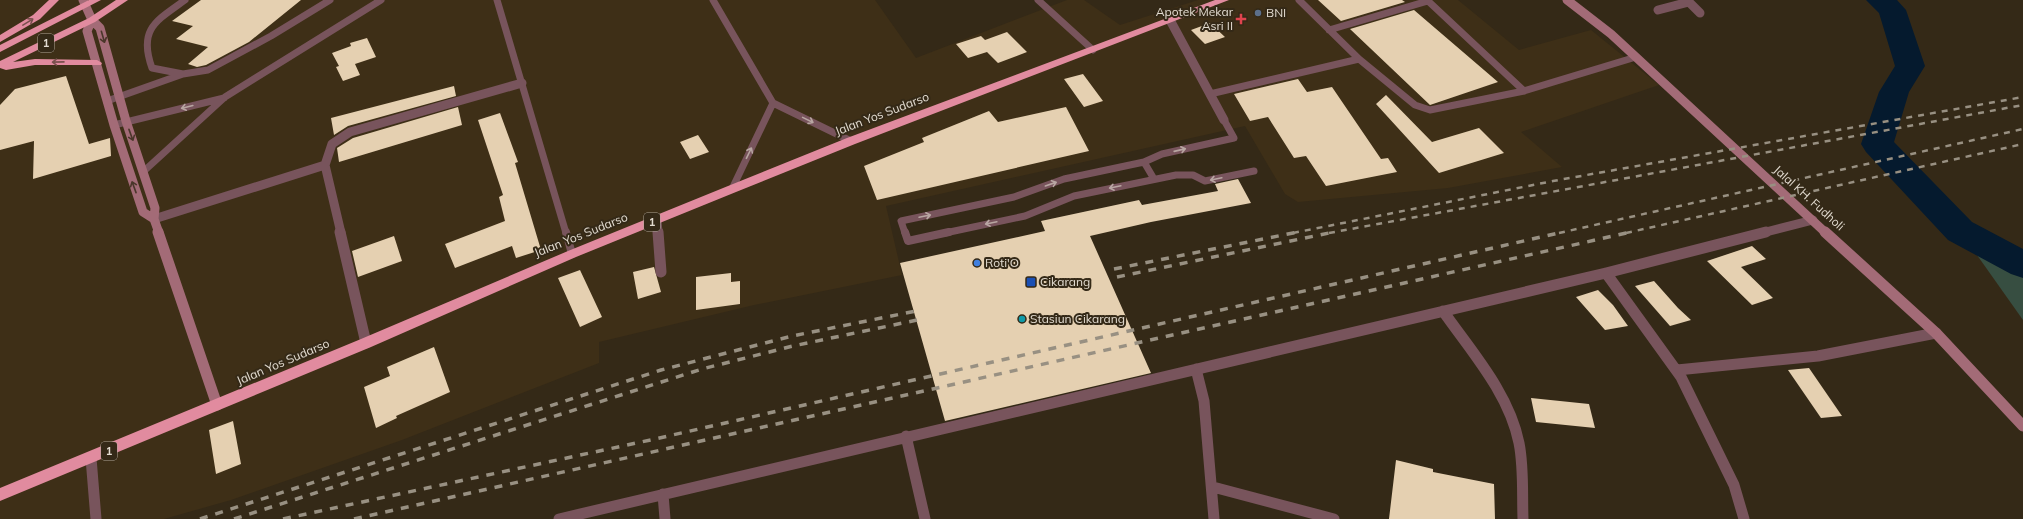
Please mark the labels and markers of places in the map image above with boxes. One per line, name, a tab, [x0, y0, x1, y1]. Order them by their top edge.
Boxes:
place label: Apotek Mekar Asri II	[1156, 4, 1234, 33]
place label: BNI	[1266, 5, 1286, 20]
marker: BNI	[1253, 8, 1263, 18]
marker: Apotek Mekar Asri II	[1236, 14, 1246, 24]
place label: Roti'O	[985, 255, 1019, 270]
marker: Roti'O	[972, 258, 982, 268]
place label: Cikarang	[1040, 274, 1090, 289]
marker: Cikarang	[1025, 276, 1037, 288]
place label: Stasiun Cikarang	[1030, 311, 1125, 326]
marker: Stasiun Cikarang	[1017, 314, 1027, 324]

